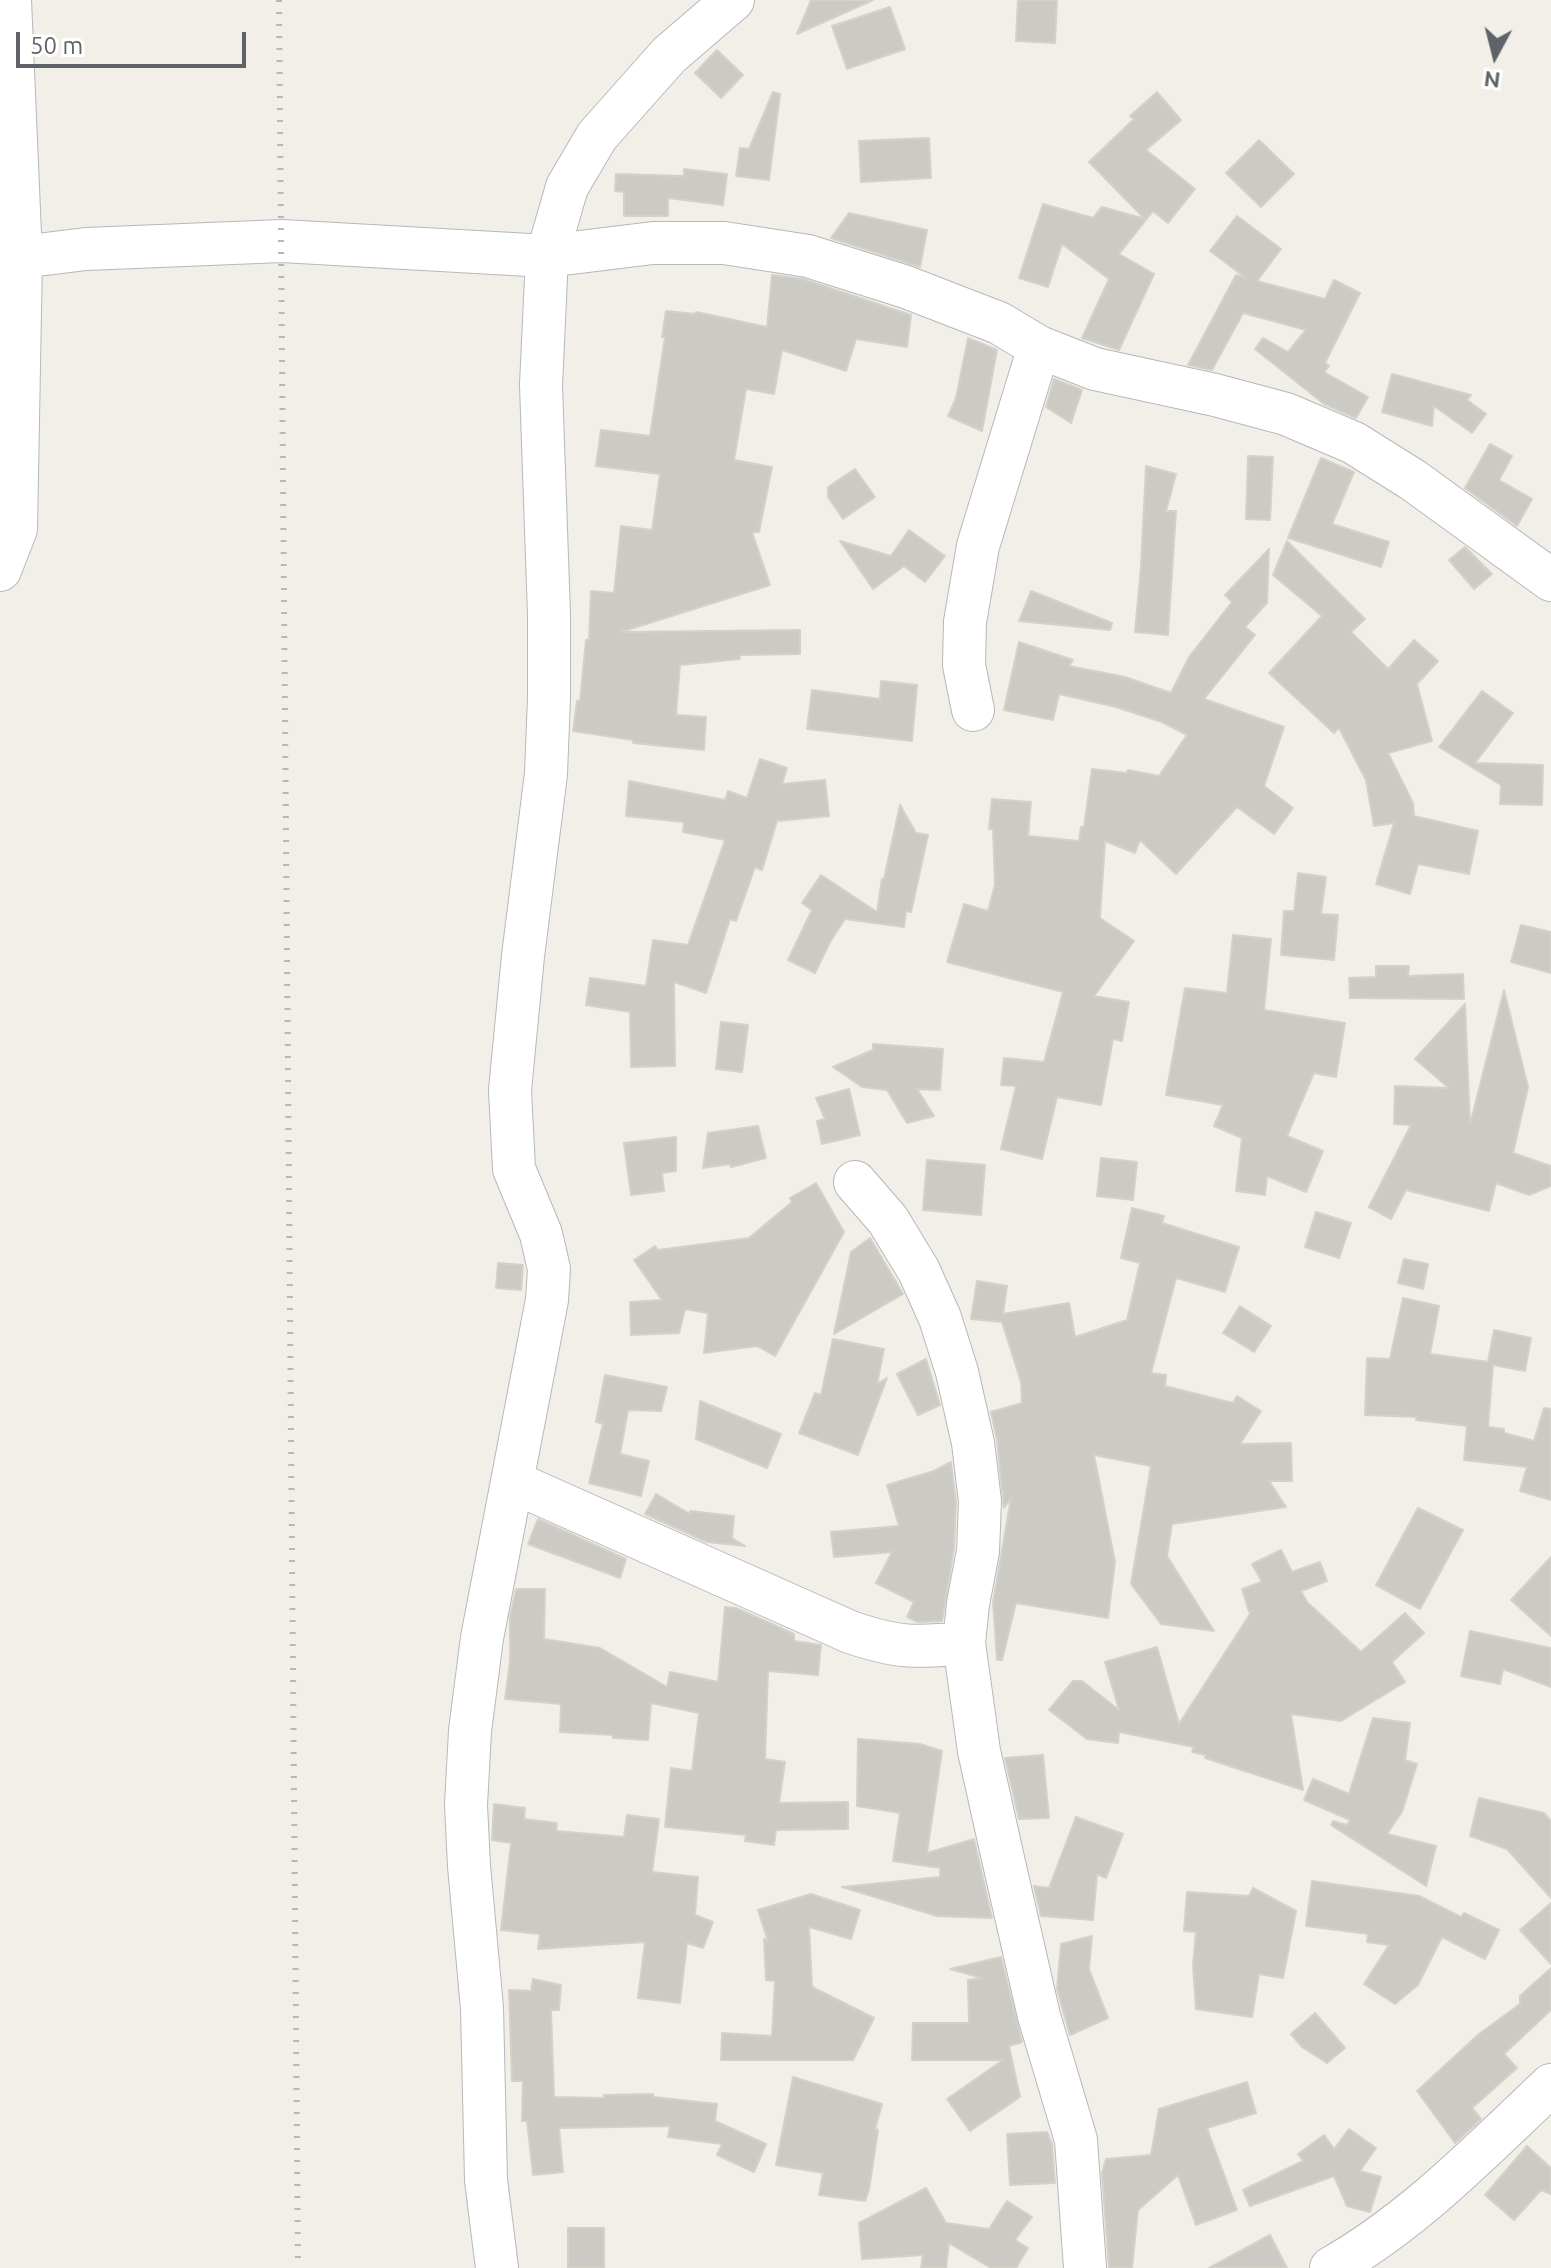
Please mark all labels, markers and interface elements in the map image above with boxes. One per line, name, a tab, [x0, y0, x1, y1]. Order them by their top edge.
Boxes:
scale bar	[20, 16, 250, 66]
north arrow	[1455, 16, 1535, 96]
text: 50 m	[30, 32, 83, 59]
text: N	[1482, 67, 1502, 94]

